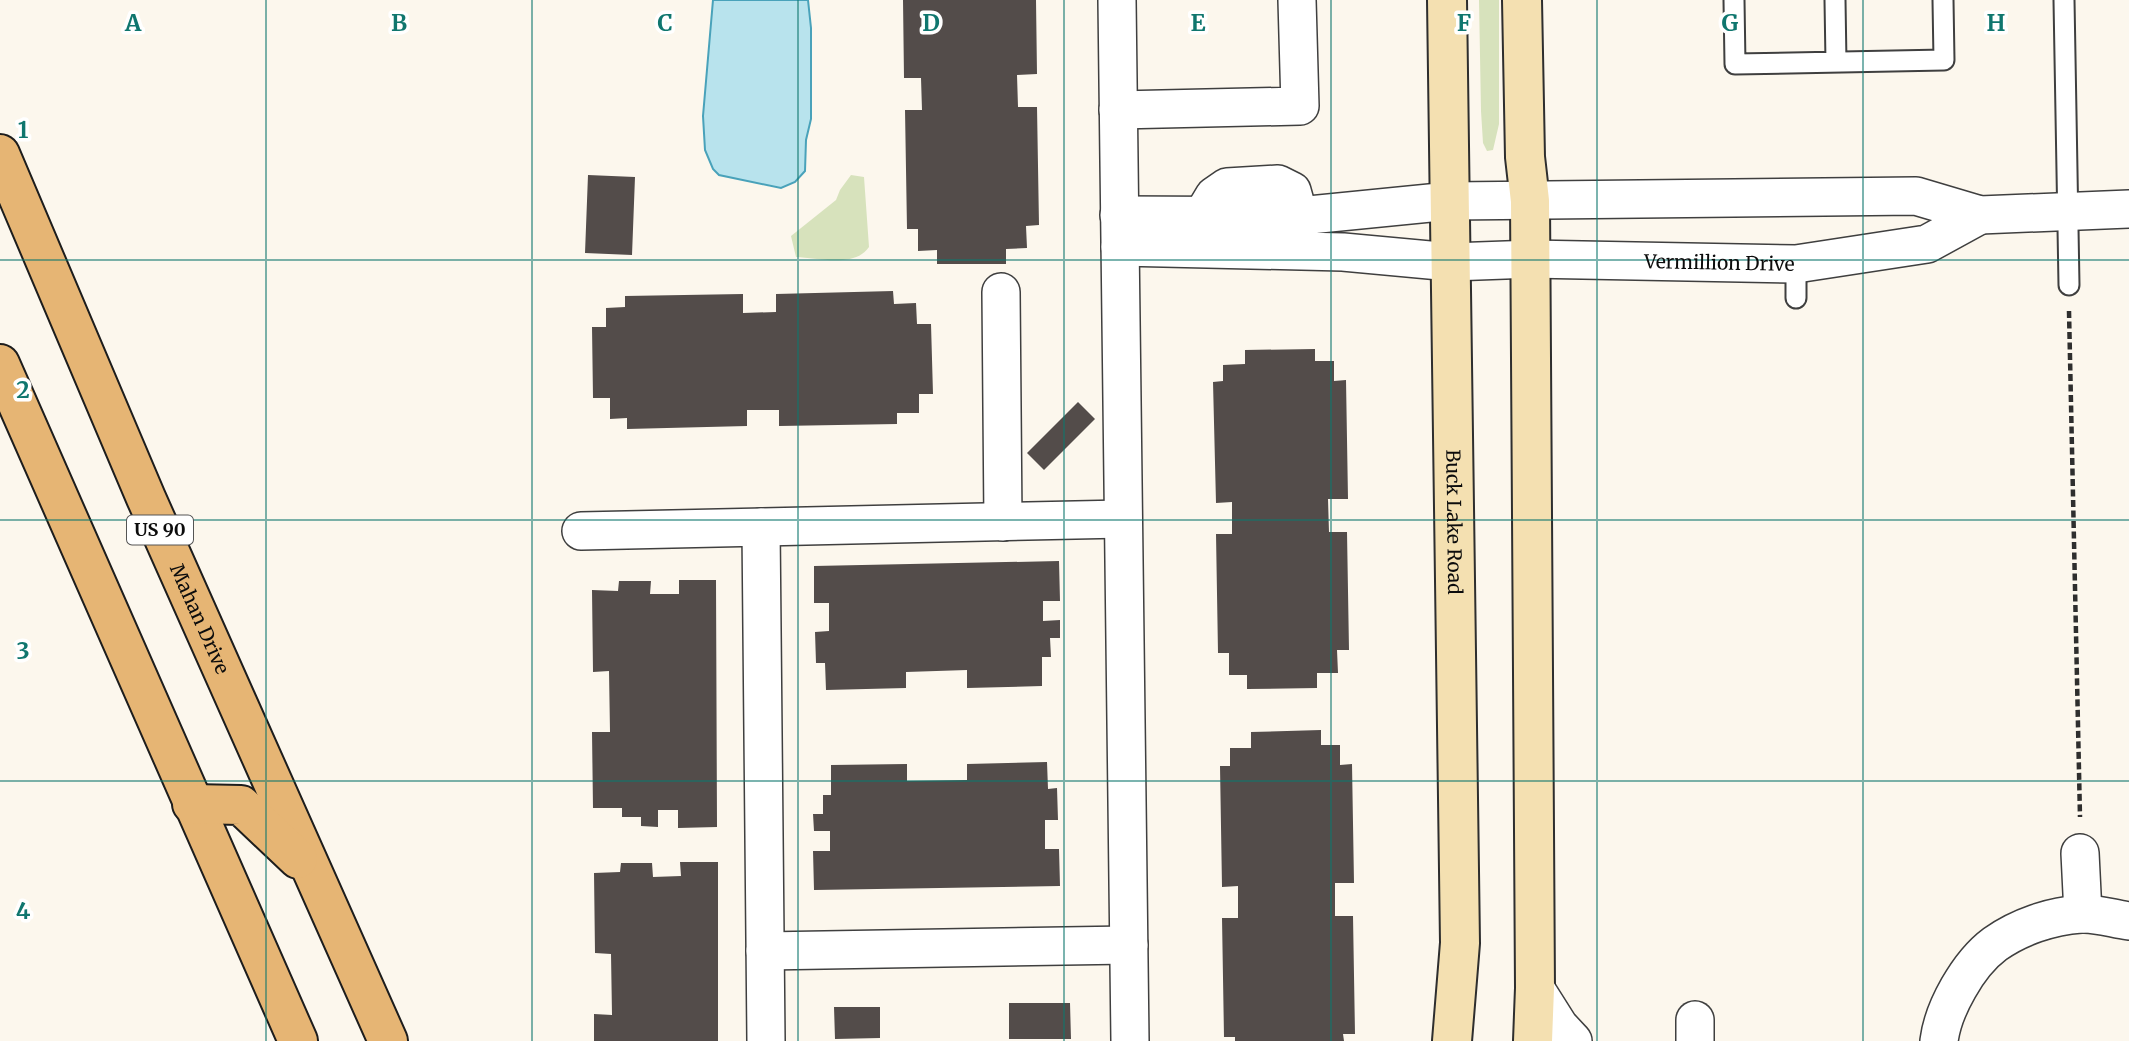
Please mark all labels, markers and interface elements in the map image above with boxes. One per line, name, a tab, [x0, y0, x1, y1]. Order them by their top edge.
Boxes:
text: A	[124, 8, 142, 37]
text: B	[391, 8, 407, 37]
text: C	[657, 8, 673, 37]
text: D	[922, 8, 940, 37]
text: E	[1190, 8, 1206, 37]
text: F	[1457, 8, 1471, 37]
text: G	[1722, 8, 1739, 37]
text: H	[1987, 8, 2006, 37]
text: 1	[18, 115, 29, 144]
street label: Vermillion Drive	[1643, 249, 1795, 276]
text: 2	[16, 375, 30, 404]
street label: Buck Lake Road	[1441, 449, 1467, 595]
road number: US 90	[127, 516, 193, 544]
street label: Mahan Drive	[165, 560, 235, 678]
text: 3	[16, 636, 30, 665]
text: 4	[16, 896, 31, 925]

